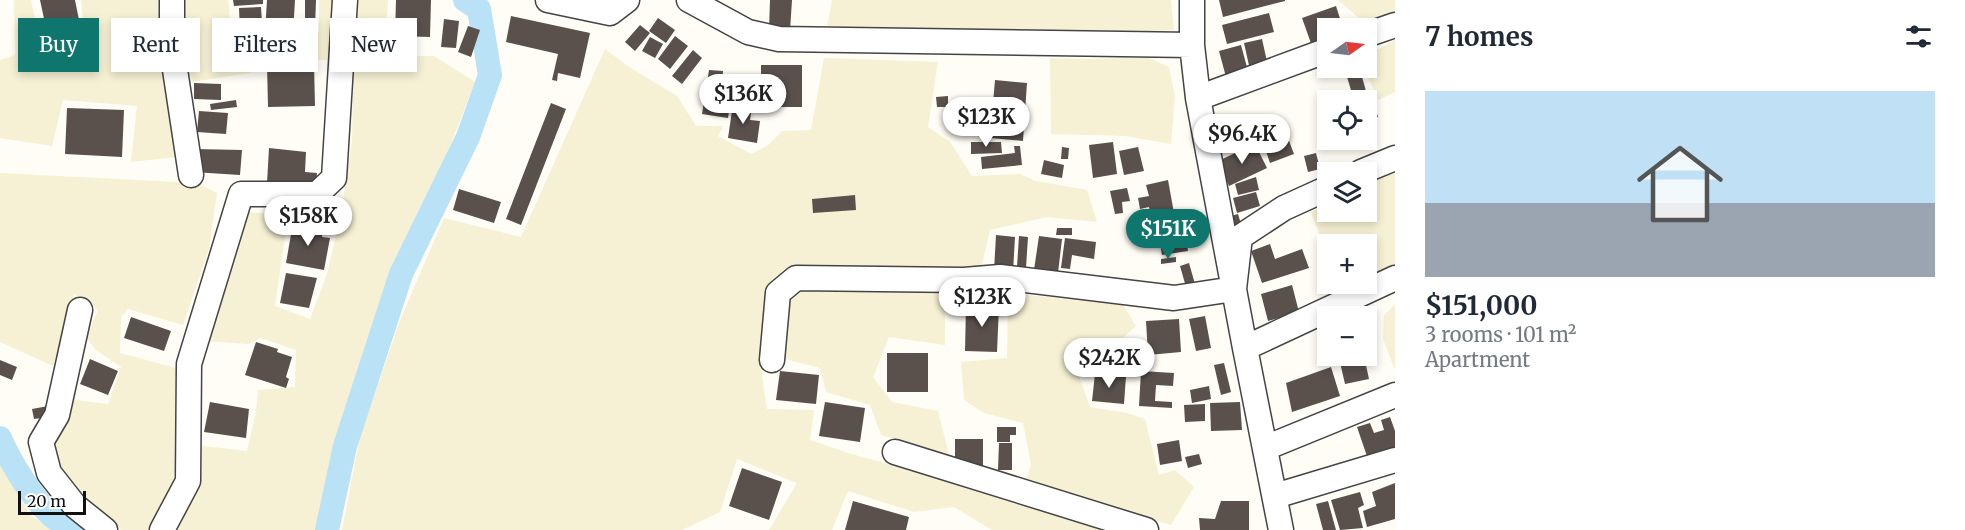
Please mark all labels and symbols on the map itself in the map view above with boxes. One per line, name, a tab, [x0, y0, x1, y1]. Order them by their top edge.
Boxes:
north arrow	[1317, 18, 1377, 78]
pin: $136K	[701, 74, 785, 125]
pin: $123K	[944, 97, 1028, 148]
pin: $96.4K	[1193, 114, 1291, 165]
pin: $158K	[266, 196, 350, 247]
pin: $151K	[1126, 209, 1210, 260]
pin: $123K	[940, 277, 1024, 328]
pin: $242K	[1067, 338, 1151, 389]
scale bar	[18, 488, 86, 516]

